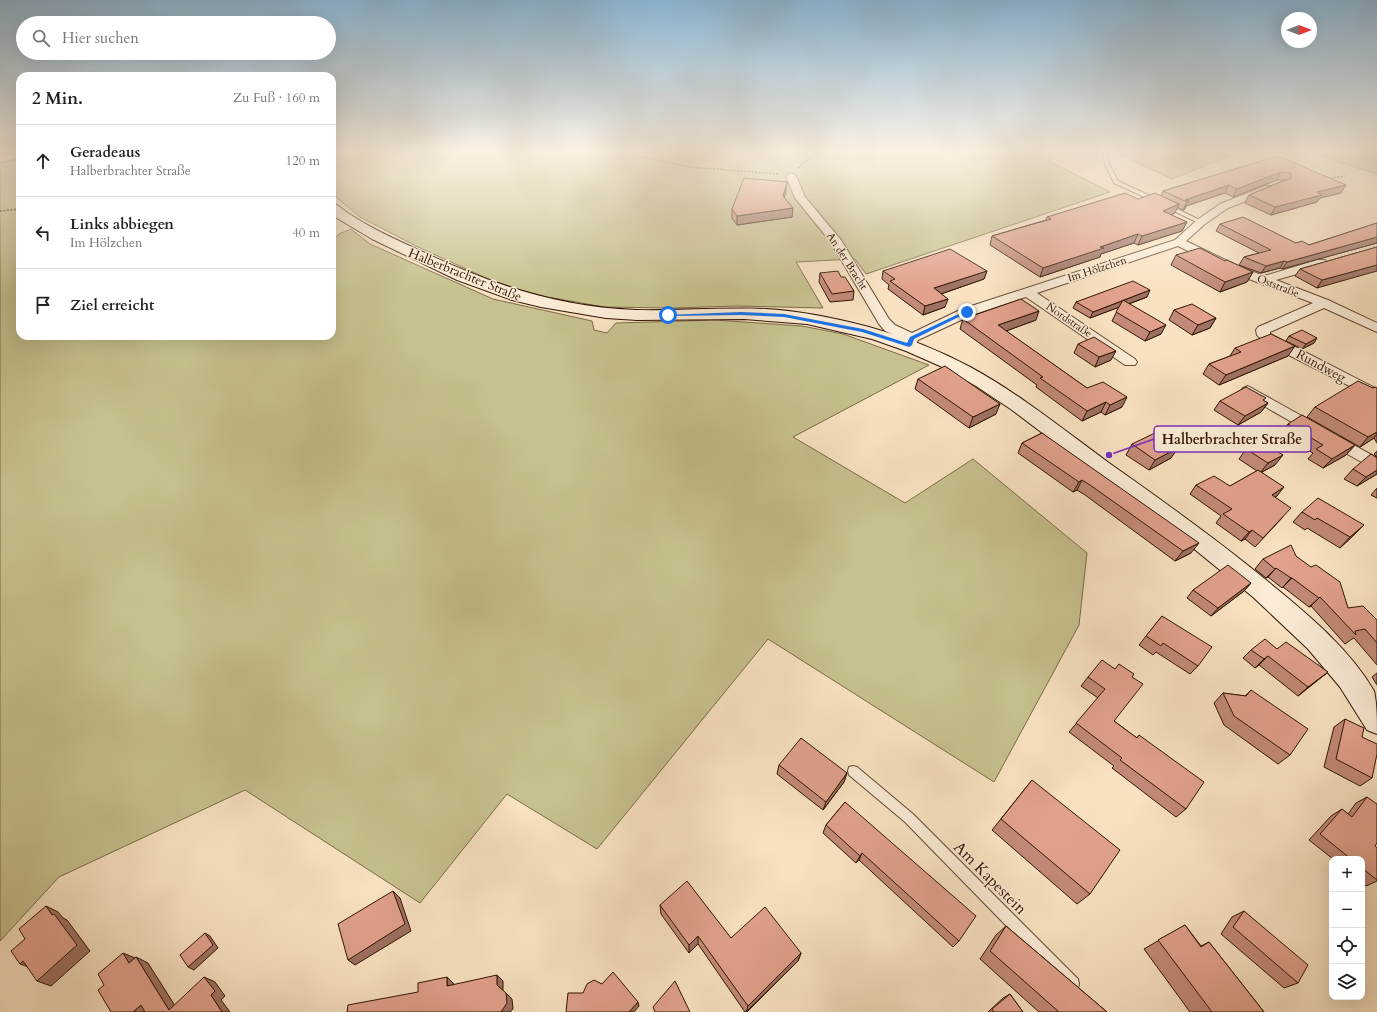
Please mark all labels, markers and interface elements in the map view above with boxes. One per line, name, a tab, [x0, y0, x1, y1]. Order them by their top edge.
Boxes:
north arrow	[1281, 12, 1317, 48]
search box	[16, 16, 336, 60]
icon: search	[30, 27, 52, 49]
text: Hier suchen	[62, 28, 139, 48]
text: 2 Min.	[32, 87, 83, 110]
text: Zu Fuß · 160 m	[233, 89, 320, 107]
text: Geradeaus	[70, 142, 140, 162]
icon: ahead	[32, 150, 54, 172]
text: 120 m	[286, 152, 320, 170]
text: Halberbrachter Straße	[70, 162, 191, 180]
text: Links abbiegen	[70, 214, 174, 234]
icon: left	[32, 222, 54, 244]
text: 40 m	[292, 224, 320, 242]
street label: An der Bracht	[823, 229, 871, 293]
text: Im Hölzchen	[70, 234, 142, 252]
street label: Halberbrachter Straße	[406, 244, 524, 306]
street label: Im Hölzchen	[1066, 252, 1129, 286]
street label: Oststraße	[1255, 271, 1301, 301]
icon: arrive	[32, 294, 54, 316]
text: Ziel erreicht	[70, 295, 154, 315]
street label: Nordstraße	[1043, 299, 1095, 341]
route end	[958, 303, 976, 321]
route start	[659, 306, 677, 324]
street label: Rundweg	[1293, 345, 1350, 387]
callout: Halberbrachter Straße	[1154, 426, 1311, 452]
text: Halberbrachter Straße	[1162, 430, 1302, 449]
street label: Am Kapestein	[949, 837, 1031, 919]
map controls	[1329, 856, 1365, 1000]
button: +	[1329, 856, 1365, 892]
button: −	[1329, 892, 1365, 928]
button: locate	[1329, 928, 1365, 964]
button: layers	[1329, 964, 1365, 1000]

